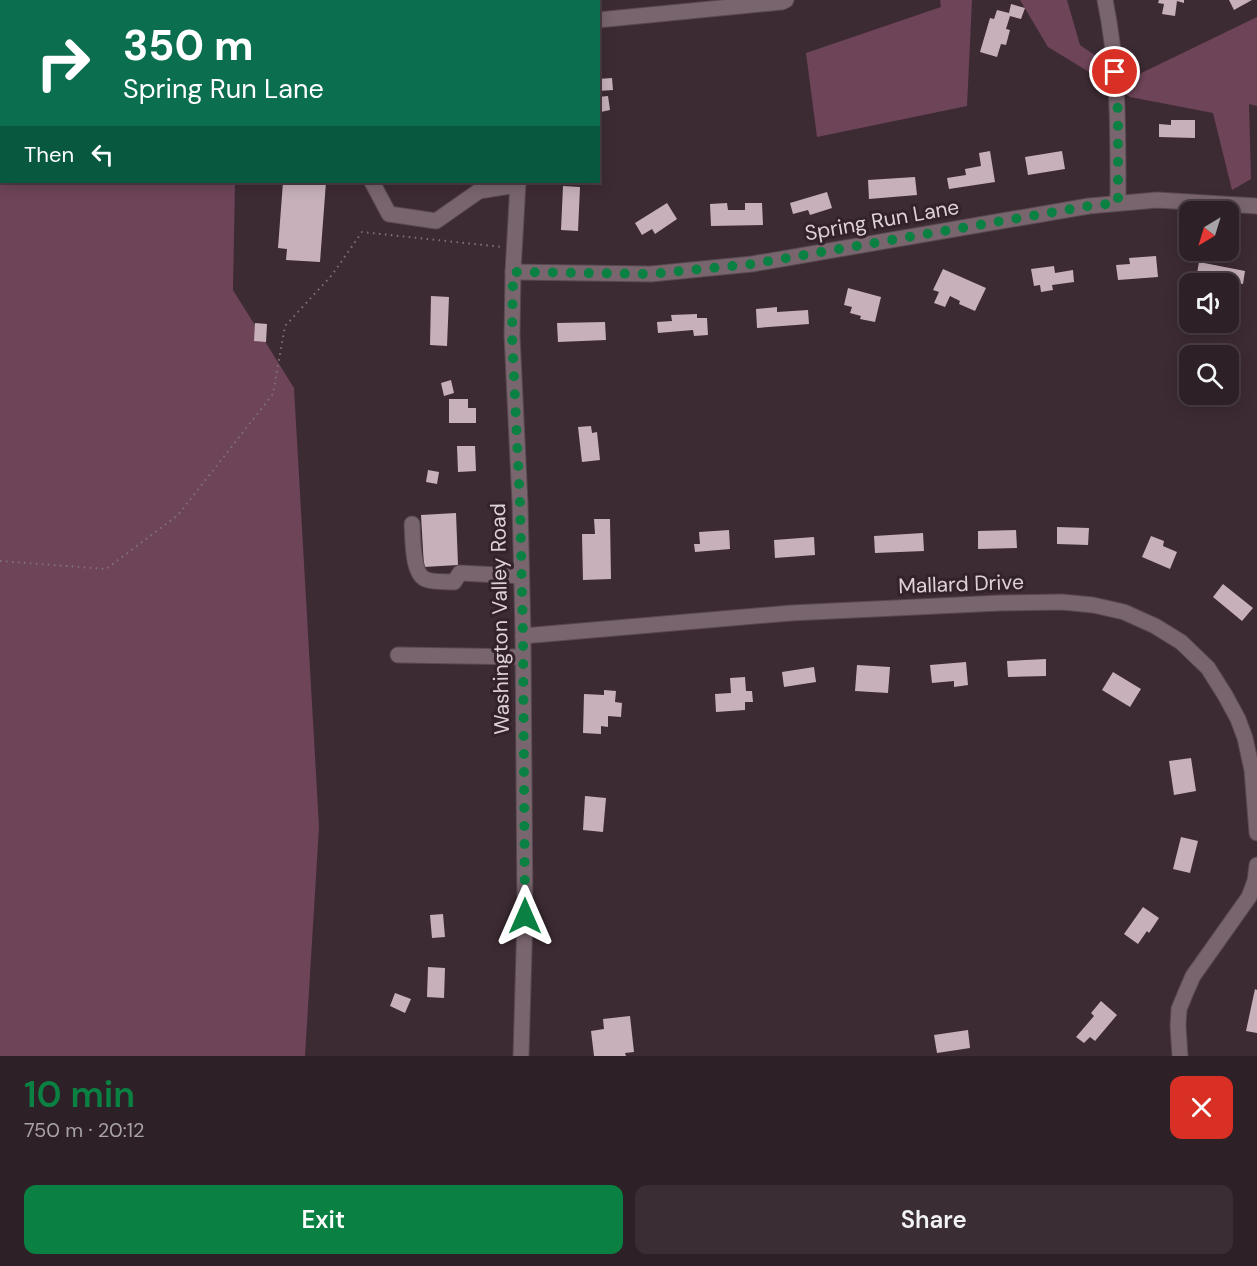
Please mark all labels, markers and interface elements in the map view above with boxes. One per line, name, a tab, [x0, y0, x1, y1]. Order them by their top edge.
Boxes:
text: 350 m	[123, 18, 253, 73]
icon: right	[24, 24, 102, 102]
pin	[1089, 46, 1140, 97]
icon: arrive	[1098, 55, 1131, 88]
text: Spring Run Lane	[123, 71, 324, 106]
icon: left	[86, 138, 119, 171]
text: Then	[24, 140, 74, 169]
street label: Spring Run Lane	[803, 193, 961, 247]
north arrow	[1179, 201, 1239, 261]
map controls	[1179, 201, 1239, 405]
button: sound	[1179, 273, 1239, 333]
button: search	[1179, 345, 1239, 405]
street label: Washington Valley Road	[484, 503, 516, 735]
street label: Mallard Drive	[898, 568, 1024, 600]
position arrow	[493, 884, 557, 948]
text: 10 min	[24, 1071, 135, 1118]
button: close	[1170, 1076, 1233, 1139]
text: 750 m · 20:12	[24, 1117, 145, 1143]
button: Exit	[24, 1185, 623, 1254]
button: Share	[635, 1185, 1233, 1254]

